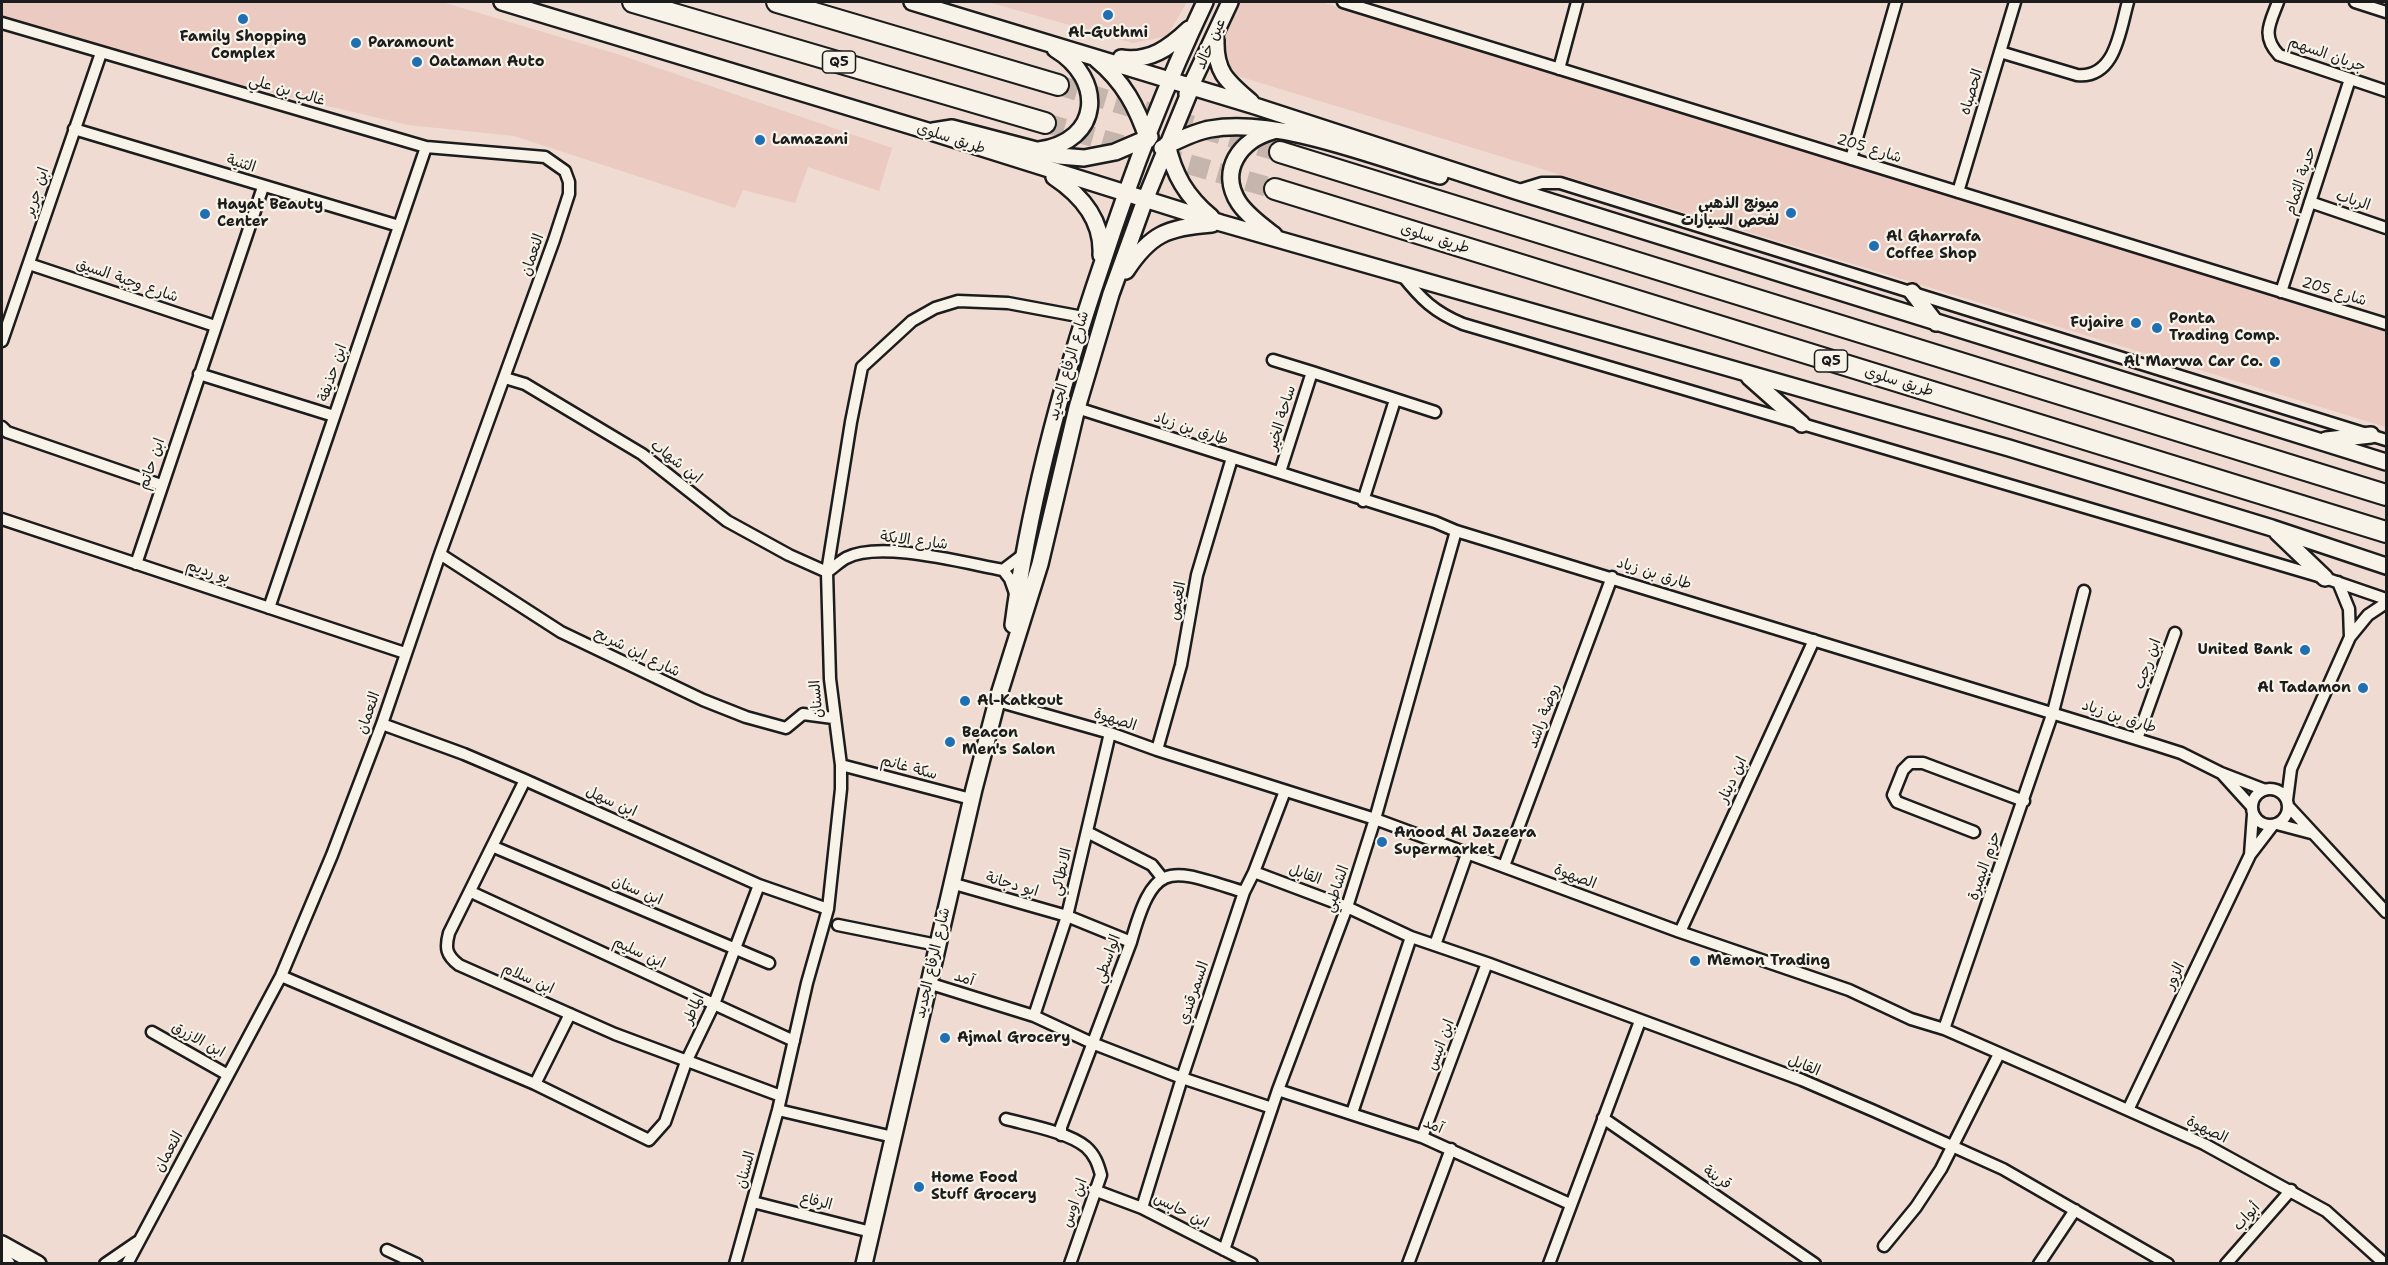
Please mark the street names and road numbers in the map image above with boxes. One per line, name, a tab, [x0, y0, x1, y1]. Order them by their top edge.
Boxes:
street label: عين خالد	[1192, 16, 1230, 72]
street label: جريان السهم	[2286, 33, 2368, 77]
road number: Q5	[822, 51, 856, 73]
street label: الحصباه	[1956, 67, 1988, 117]
street label: غالب بن علي	[247, 72, 327, 110]
street label: طريق سلوى	[914, 119, 988, 159]
street label: شارع 205	[1834, 131, 1904, 167]
street label: حدبة الثمام	[2281, 144, 2321, 218]
street label: الثنية	[224, 151, 258, 177]
street label: ابن جرير	[21, 165, 53, 219]
street label: الرباب	[2333, 187, 2373, 215]
street label: طريق سلوى	[1398, 220, 1472, 258]
street label: النعمان	[517, 231, 549, 279]
street label: شارع وجبة السيق	[74, 255, 180, 307]
street label: شارع 205	[2299, 274, 2369, 310]
street label: شارع الرفاع الجديد	[1045, 309, 1093, 423]
street label: ابن حذيفة	[315, 342, 351, 404]
road number: Q5	[1814, 350, 1848, 372]
street label: طريق سلوى	[1862, 363, 1936, 401]
street label: ساحة الخير	[1264, 383, 1300, 453]
street label: طارق بن زياد	[1151, 408, 1231, 450]
street label: ابن حاتم	[135, 436, 169, 492]
street label: ابن شهاب	[647, 436, 705, 488]
street label: شارع الايكة	[879, 528, 949, 554]
street label: طارق بن زياد	[1614, 554, 1694, 594]
street label: بو رديم	[184, 556, 232, 588]
street label: الغيص	[1166, 580, 1190, 622]
street label: شارع ابن شريح	[591, 624, 683, 682]
street label: ابن رجب	[2131, 636, 2165, 692]
street label: السنان	[806, 679, 828, 719]
street label: روضة راشد	[1524, 681, 1564, 751]
street label: النعمان	[353, 689, 385, 737]
street label: طارق بن زياد	[2079, 696, 2159, 738]
street label: الصهوة	[1091, 705, 1139, 735]
street label: سكة غانم	[879, 752, 939, 784]
street label: ابن دينار	[1714, 754, 1752, 806]
street label: ابن سهل	[583, 783, 639, 821]
street label: حزم البمبرة	[1965, 829, 2005, 903]
street label: الانطاكي	[1048, 846, 1076, 898]
street label: القابل	[1286, 861, 1324, 889]
street label: الصهوة	[1551, 861, 1599, 893]
street label: الشاطبي	[1321, 863, 1353, 915]
street label: ابو دجانة	[984, 869, 1040, 901]
street label: ابن سنان	[609, 872, 665, 910]
street label: شارع الرفاع الجديد	[911, 906, 955, 1020]
street label: الواسطي	[1091, 932, 1125, 986]
street label: ابن سليم	[610, 933, 668, 973]
street label: السمرقندي	[1175, 959, 1213, 1027]
street label: ابن سلام	[499, 960, 557, 998]
street label: الزور	[2161, 960, 2189, 992]
street label: آمد	[952, 967, 976, 991]
street label: الماطر	[679, 991, 709, 1027]
street label: ابن انيس	[1423, 1017, 1459, 1073]
street label: ابن الازرق	[168, 1018, 228, 1062]
street label: القابل	[1785, 1051, 1823, 1081]
street label: الصهوة	[2183, 1112, 2231, 1148]
street label: آمد	[1420, 1114, 1446, 1138]
street label: النعمان	[151, 1129, 187, 1175]
street label: السنان	[732, 1149, 760, 1191]
street label: قرينة	[1699, 1162, 1735, 1194]
street label: ابن اوس	[1058, 1176, 1092, 1230]
street label: الرفاع	[798, 1189, 834, 1215]
street label: ابن حابس	[1151, 1190, 1211, 1232]
street label: أبواب	[2230, 1199, 2264, 1235]

